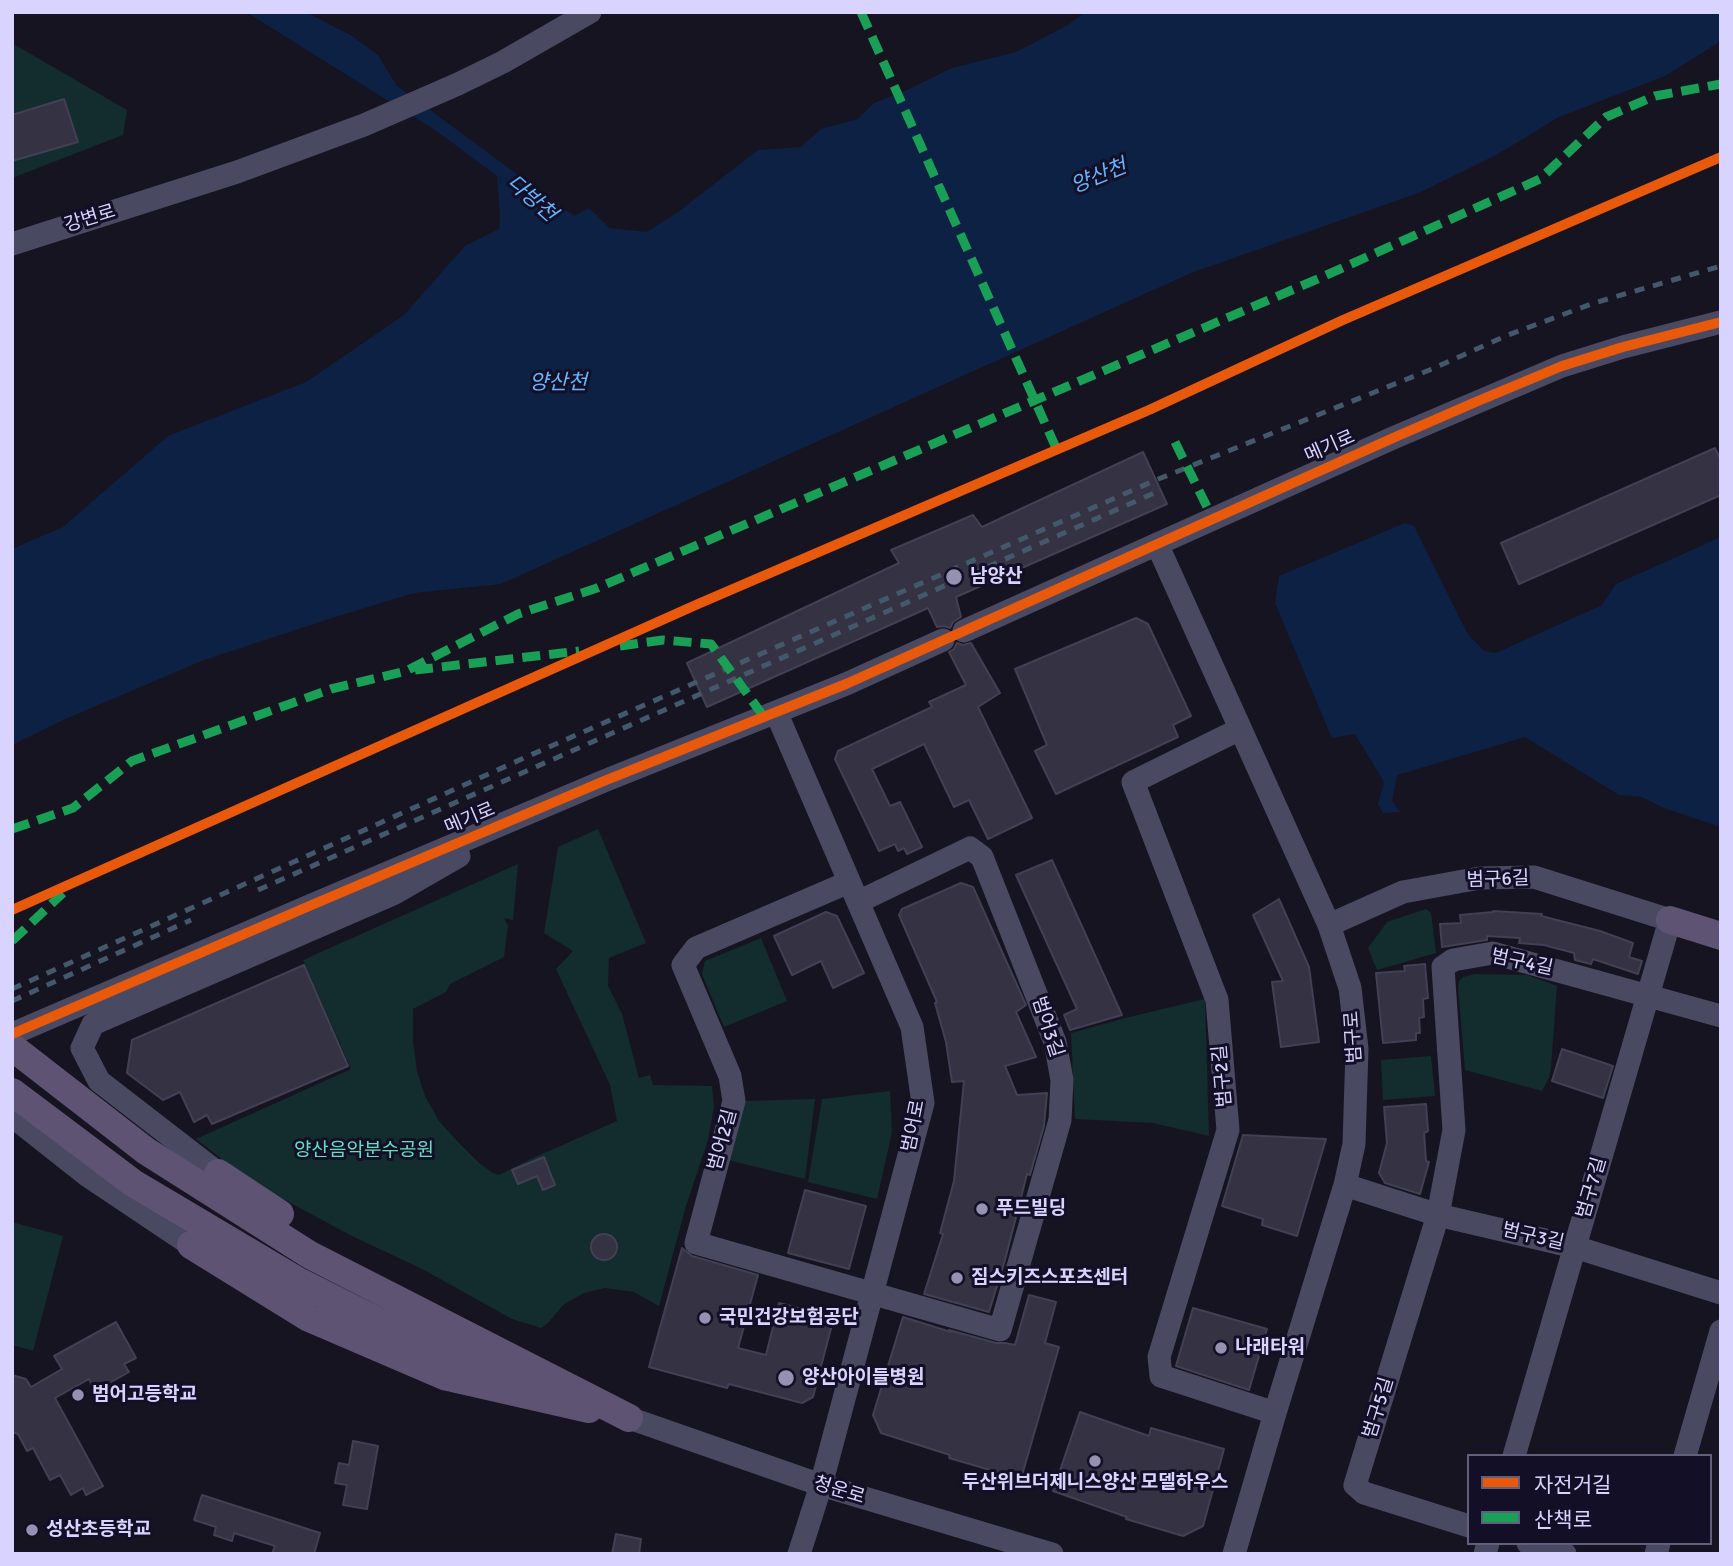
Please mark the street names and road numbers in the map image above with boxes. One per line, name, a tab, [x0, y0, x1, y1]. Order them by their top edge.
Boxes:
street label: 강변로	[62, 200, 118, 238]
street label: 메기로	[1301, 426, 1359, 468]
street label: 메기로	[441, 798, 499, 840]
street label: 범구6길	[1466, 868, 1530, 892]
street label: 범구4길	[1489, 945, 1555, 981]
street label: 범어3길	[1026, 994, 1068, 1060]
street label: 범구로	[1341, 1010, 1367, 1064]
street label: 범구2길	[1209, 1044, 1237, 1108]
street label: 범어로	[898, 1098, 930, 1154]
street label: 범어2길	[704, 1107, 742, 1173]
street label: 범구7길	[1572, 1155, 1612, 1221]
street label: 범구3길	[1500, 1219, 1566, 1255]
street label: 범구5길	[1359, 1375, 1399, 1441]
street label: 청운로	[811, 1472, 867, 1510]

